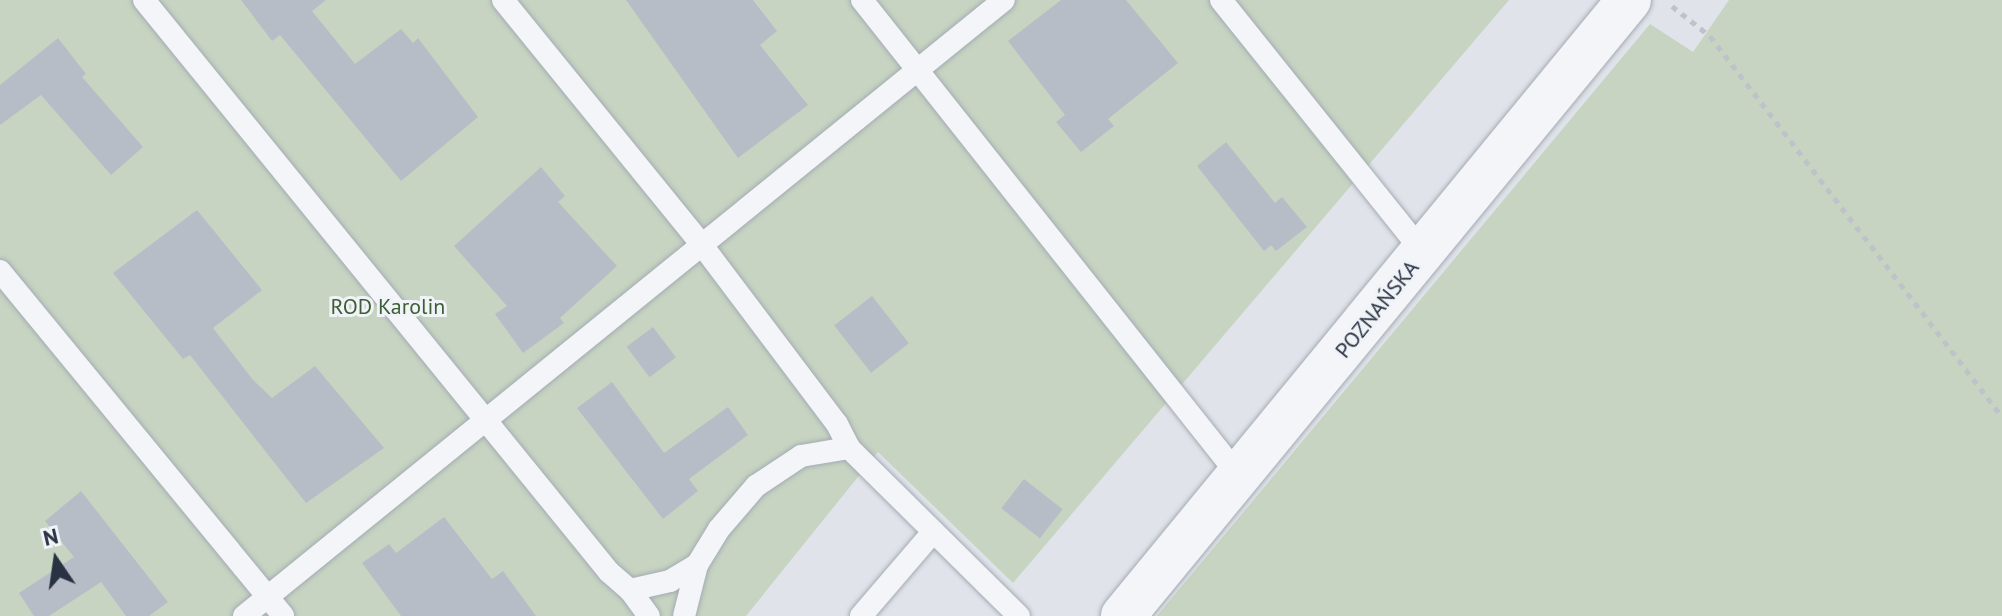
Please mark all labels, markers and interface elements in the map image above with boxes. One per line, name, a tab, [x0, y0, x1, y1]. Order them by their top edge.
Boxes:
street label: POZNAŃSKA	[1330, 255, 1424, 363]
park label: ROD Karolin	[331, 294, 445, 320]
north arrow	[16, 520, 96, 600]
text: N	[40, 521, 61, 552]

